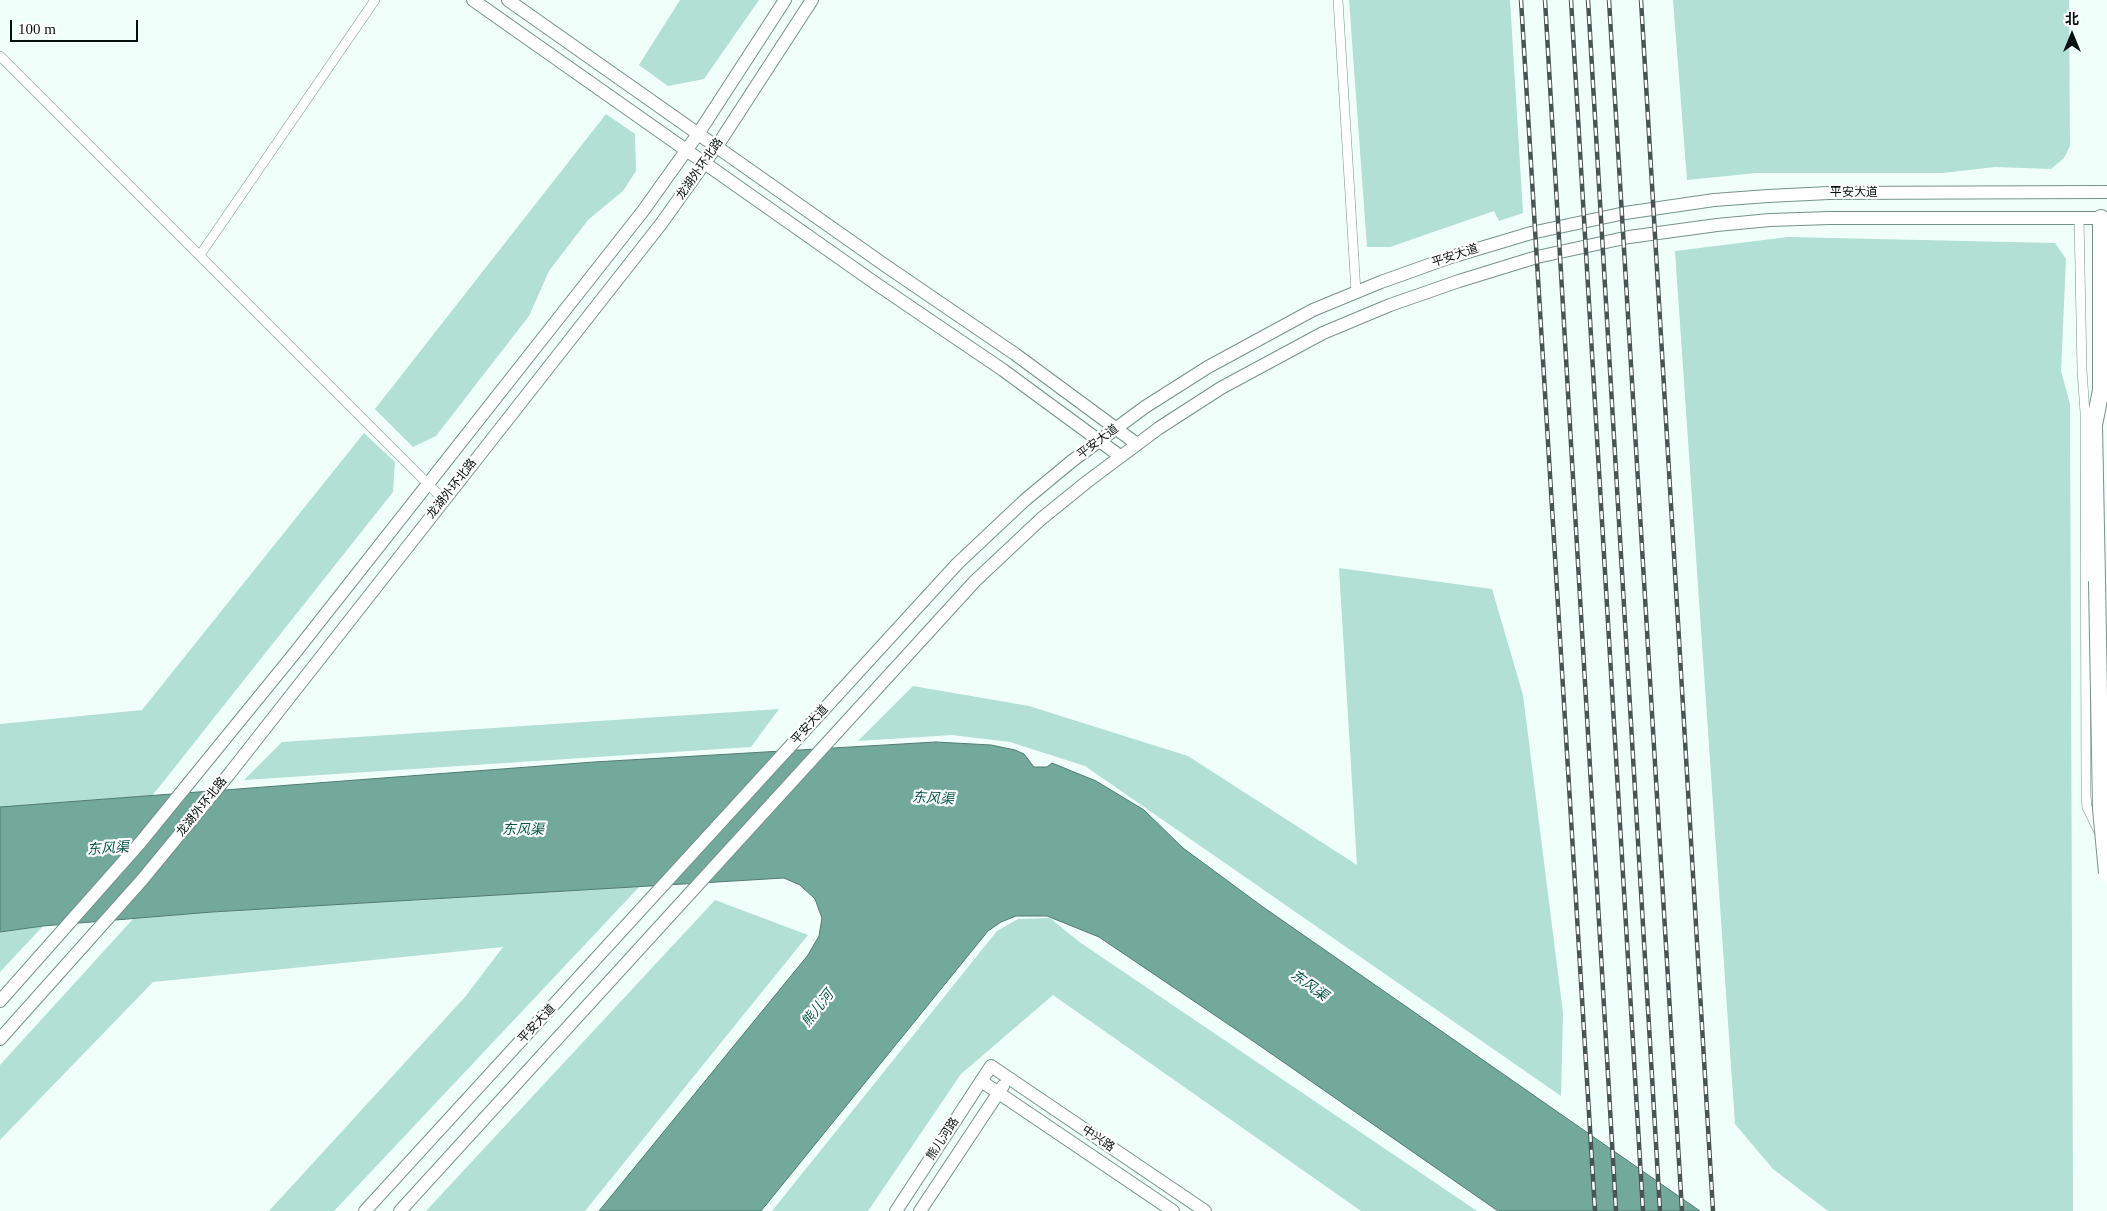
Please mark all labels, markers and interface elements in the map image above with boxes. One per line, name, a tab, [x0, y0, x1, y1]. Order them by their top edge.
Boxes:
scale bar	[12, 10, 140, 42]
north arrow	[2047, 10, 2097, 60]
text: 北	[2065, 12, 2079, 27]
text: 100 m	[18, 21, 56, 37]
street label: 龙湖外环北路	[673, 135, 727, 203]
street label: 平安大道	[1830, 186, 1878, 200]
street label: 平安大道	[1430, 242, 1480, 270]
street label: 平安大道	[1074, 422, 1122, 462]
street label: 龙湖外环北路	[424, 456, 480, 522]
street label: 平安大道	[789, 702, 831, 748]
street label: 龙湖外环北路	[174, 774, 230, 840]
water label: 东风渠	[912, 790, 954, 808]
water label: 东风渠	[502, 822, 544, 838]
water label: 东风渠	[86, 839, 130, 859]
water label: 东风渠	[1287, 967, 1331, 1005]
water label: 熊儿河	[798, 987, 838, 1031]
street label: 平安大道	[515, 1002, 559, 1046]
street label: 熊儿河路	[924, 1115, 962, 1163]
street label: 中兴路	[1079, 1123, 1117, 1155]

